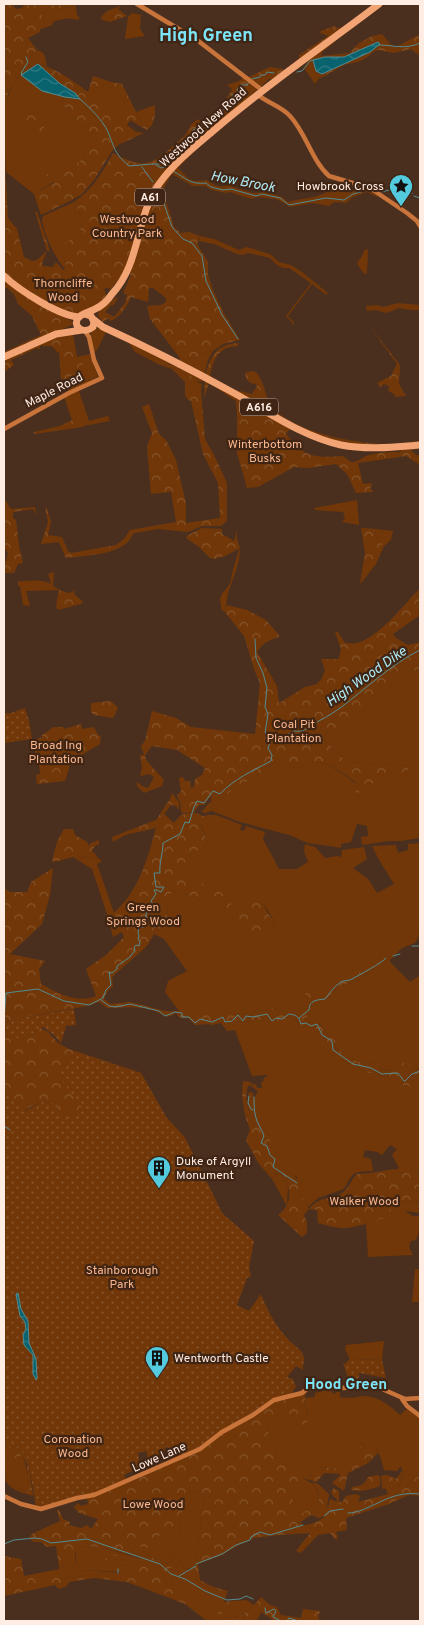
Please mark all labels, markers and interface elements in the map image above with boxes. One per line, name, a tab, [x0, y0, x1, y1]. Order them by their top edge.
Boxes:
district label: High Green	[159, 25, 253, 48]
street label: Westwood New Road	[157, 84, 251, 171]
water label: How Brook	[209, 168, 277, 197]
place icon: Howbrook Cross	[388, 173, 414, 207]
place label: Howbrook Cross	[297, 179, 384, 195]
road number: A61	[135, 188, 165, 206]
park label: Westwood Country Park	[92, 212, 162, 242]
park label: Thorncliffe Wood	[34, 276, 92, 306]
street label: Maple Road	[23, 370, 86, 412]
road number: A616	[240, 398, 278, 416]
park label: Winterbottom Busks	[228, 437, 302, 467]
water label: High Wood Dike	[323, 643, 411, 711]
park label: Coal Pit Plantation	[266, 717, 322, 747]
park label: Broad Ing Plantation	[28, 738, 84, 768]
park label: Green Springs Wood	[106, 900, 180, 930]
place label: Duke of Argyll Monument	[176, 1154, 251, 1184]
building icon: Duke of Argyll Monument	[146, 1155, 172, 1189]
park label: Walker Wood	[329, 1194, 399, 1210]
park label: Stainborough Park	[86, 1263, 158, 1293]
building icon: Wentworth Castle	[144, 1345, 170, 1379]
place label: Wentworth Castle	[174, 1351, 269, 1367]
district label: Hood Green	[305, 1376, 387, 1395]
park label: Coronation Wood	[43, 1432, 103, 1462]
street label: Lowe Lane	[130, 1439, 189, 1477]
park label: Lowe Wood	[122, 1497, 184, 1513]

